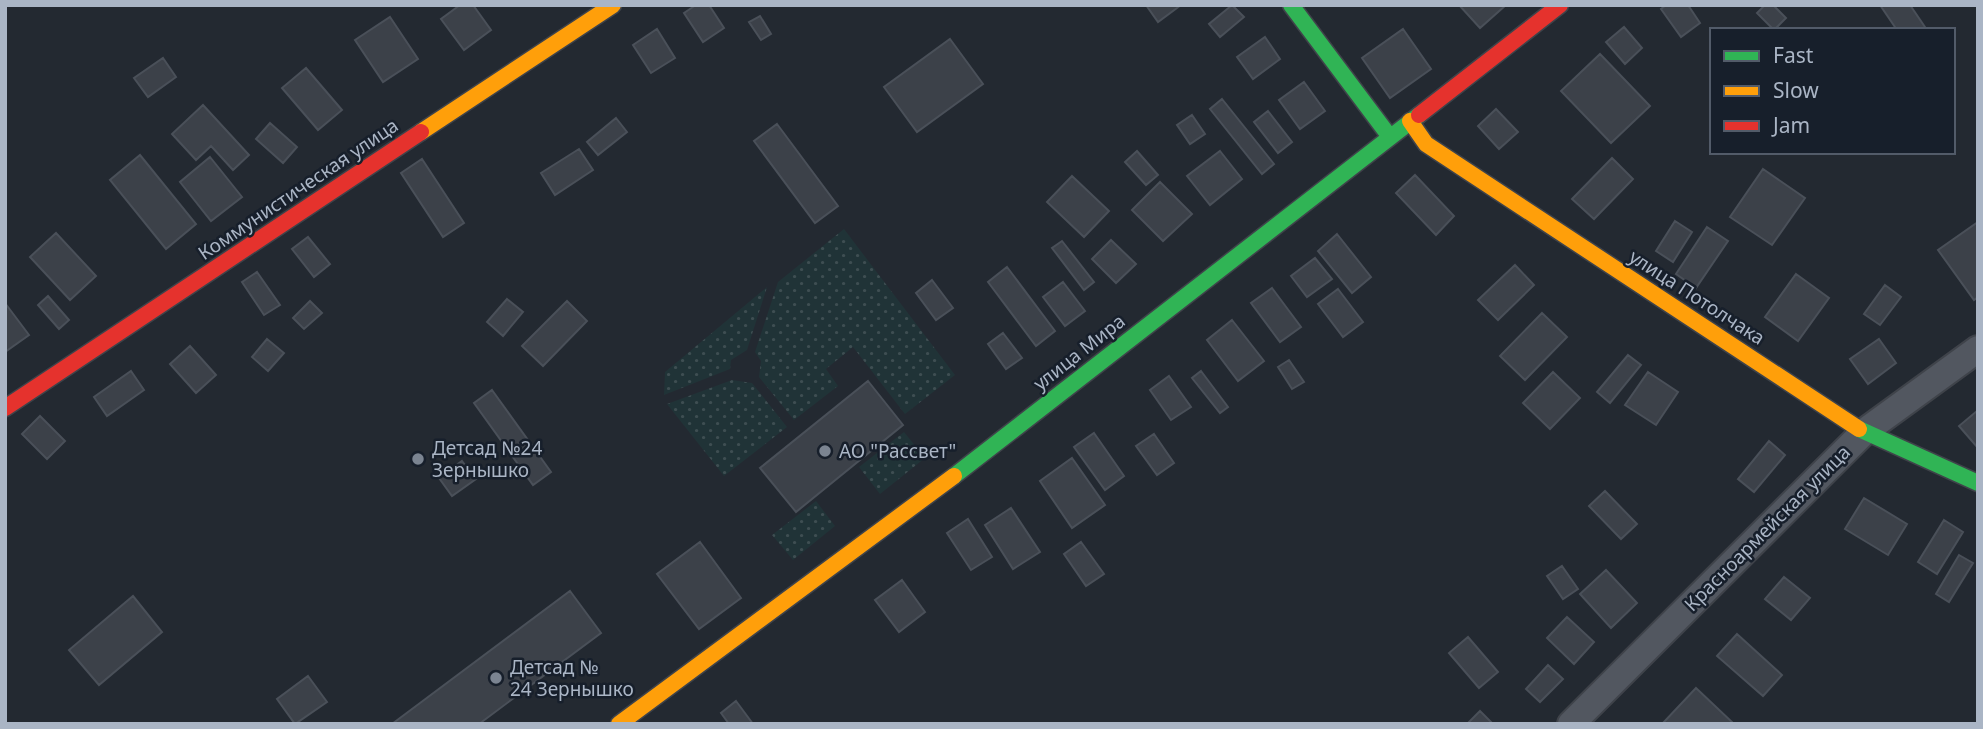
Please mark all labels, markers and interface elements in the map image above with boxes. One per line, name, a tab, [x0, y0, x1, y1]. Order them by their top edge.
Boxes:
legend	[1710, 28, 1955, 154]
text: Fast	[1773, 41, 1814, 69]
text: Slow	[1773, 76, 1819, 104]
text: Jam	[1771, 111, 1810, 139]
street label: Коммунистическая улица	[193, 112, 403, 266]
street label: улица Потолчака	[1624, 243, 1770, 351]
street label: улица Мира	[1028, 308, 1130, 396]
place label: Детсад №24 Зернышко	[432, 435, 542, 483]
place label: АО "Рассвет"	[839, 438, 956, 464]
street label: Красноармейская улица	[1678, 439, 1856, 617]
marker: АО "Рассвет"	[817, 443, 833, 459]
marker: Детсад №24 Зернышко	[410, 451, 426, 467]
place label: Детсад № 24 Зернышко	[510, 654, 634, 702]
marker: Детсад № 24 Зернышко	[488, 670, 504, 686]

